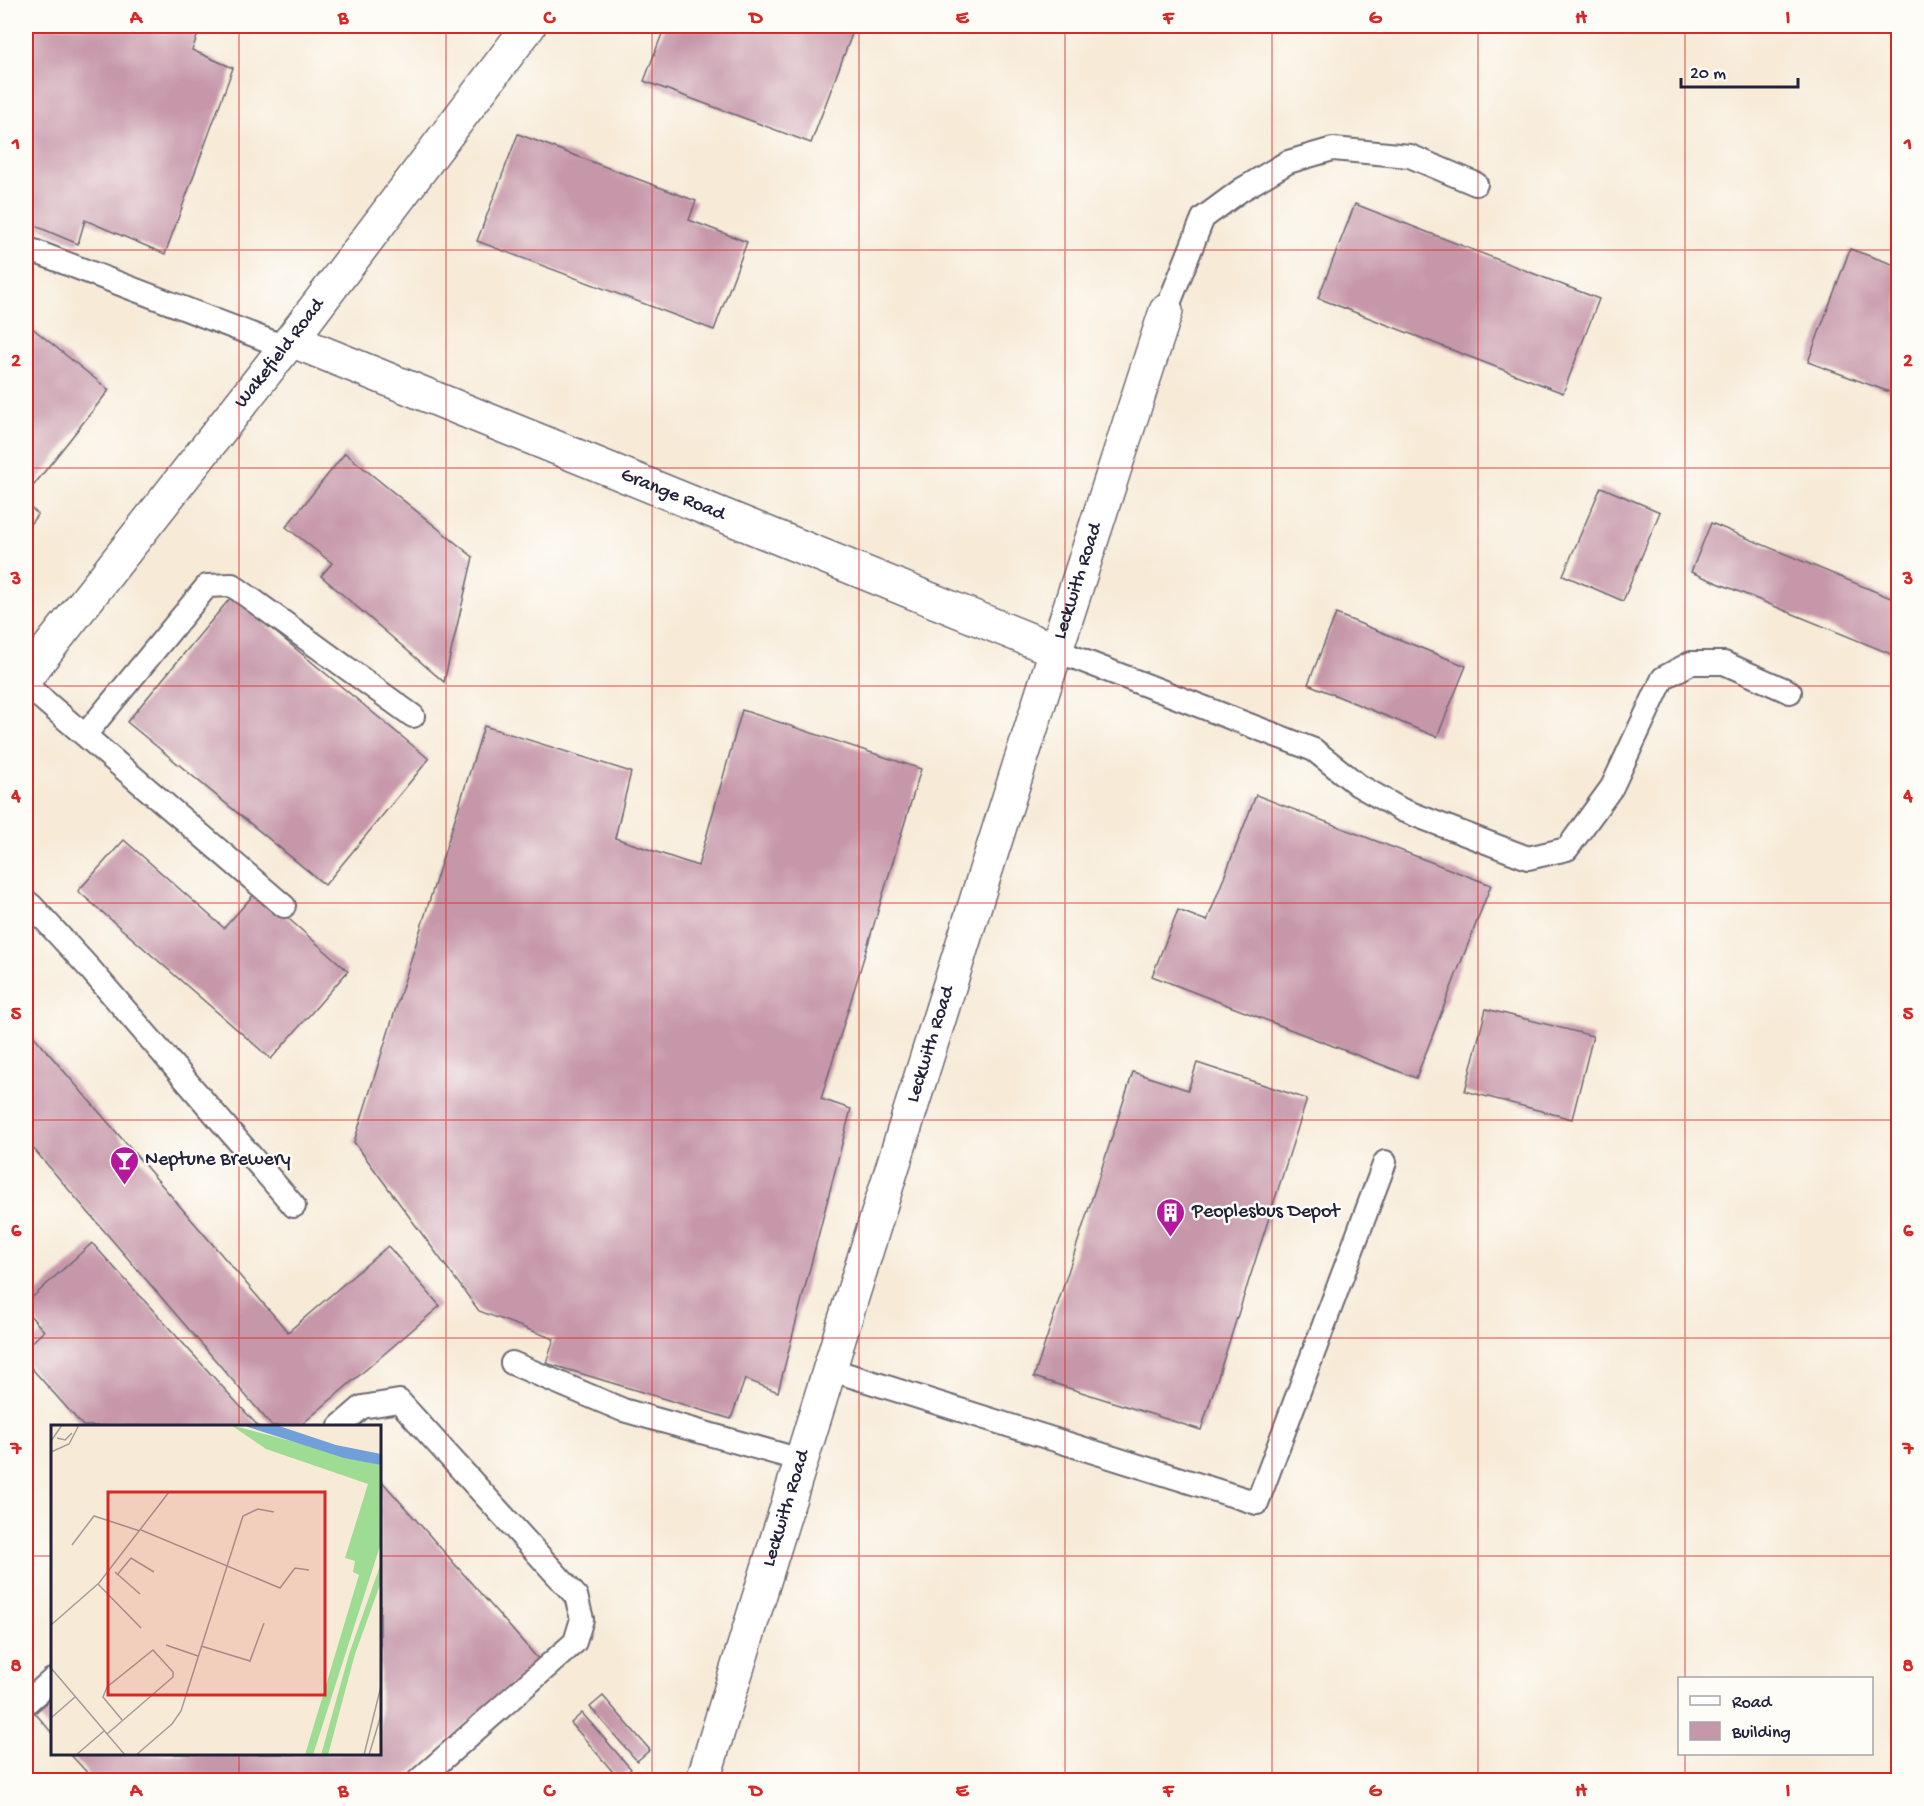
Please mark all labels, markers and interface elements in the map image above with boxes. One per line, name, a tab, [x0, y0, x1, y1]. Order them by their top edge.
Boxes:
text: A	[129, 8, 144, 31]
text: B	[337, 8, 349, 31]
text: C	[543, 8, 557, 31]
text: D	[747, 8, 763, 31]
text: E	[956, 8, 970, 31]
text: F	[1162, 8, 1175, 31]
text: G	[1369, 8, 1383, 31]
text: H	[1575, 8, 1587, 31]
text: I	[1786, 8, 1791, 31]
scale bar	[1681, 51, 1798, 89]
text: 20 m	[1690, 64, 1726, 85]
text: 1	[11, 134, 20, 157]
text: 1	[1903, 134, 1912, 157]
street label: Wakefield Road	[230, 292, 331, 413]
text: 2	[11, 351, 21, 374]
text: 2	[1903, 351, 1913, 374]
street label: Grange Road	[617, 463, 730, 527]
street label: Leckwith Road	[1049, 518, 1108, 642]
text: 3	[10, 569, 21, 592]
text: 3	[1902, 569, 1913, 592]
text: 4	[10, 786, 21, 809]
text: 4	[1902, 786, 1913, 809]
street label: Leckwith Road	[902, 981, 961, 1105]
text: 5	[11, 1004, 22, 1027]
text: 5	[1903, 1004, 1914, 1027]
bar icon: Neptune Brewery	[108, 1144, 140, 1186]
place label: Neptune Brewery	[145, 1149, 291, 1172]
building icon: Peoplesbus Depot	[1155, 1196, 1187, 1238]
place label: Peoplesbus Depot	[1191, 1201, 1341, 1224]
text: 6	[11, 1221, 22, 1244]
text: 6	[1903, 1221, 1914, 1244]
inset map	[51, 1425, 381, 1755]
text: 7	[10, 1439, 23, 1462]
text: 7	[1902, 1439, 1915, 1462]
street label: Leckwith Road	[758, 1445, 816, 1570]
text: 8	[11, 1656, 22, 1679]
text: 8	[1903, 1656, 1914, 1679]
legend	[1678, 1677, 1873, 1755]
text: Road	[1732, 1693, 1773, 1714]
text: Building	[1731, 1723, 1791, 1744]
text: A	[129, 1781, 144, 1804]
text: B	[337, 1781, 349, 1804]
text: C	[543, 1781, 557, 1804]
text: D	[747, 1781, 763, 1804]
text: E	[956, 1781, 970, 1804]
text: F	[1162, 1781, 1175, 1804]
text: G	[1369, 1781, 1383, 1804]
text: H	[1575, 1781, 1587, 1804]
text: I	[1786, 1781, 1791, 1804]

